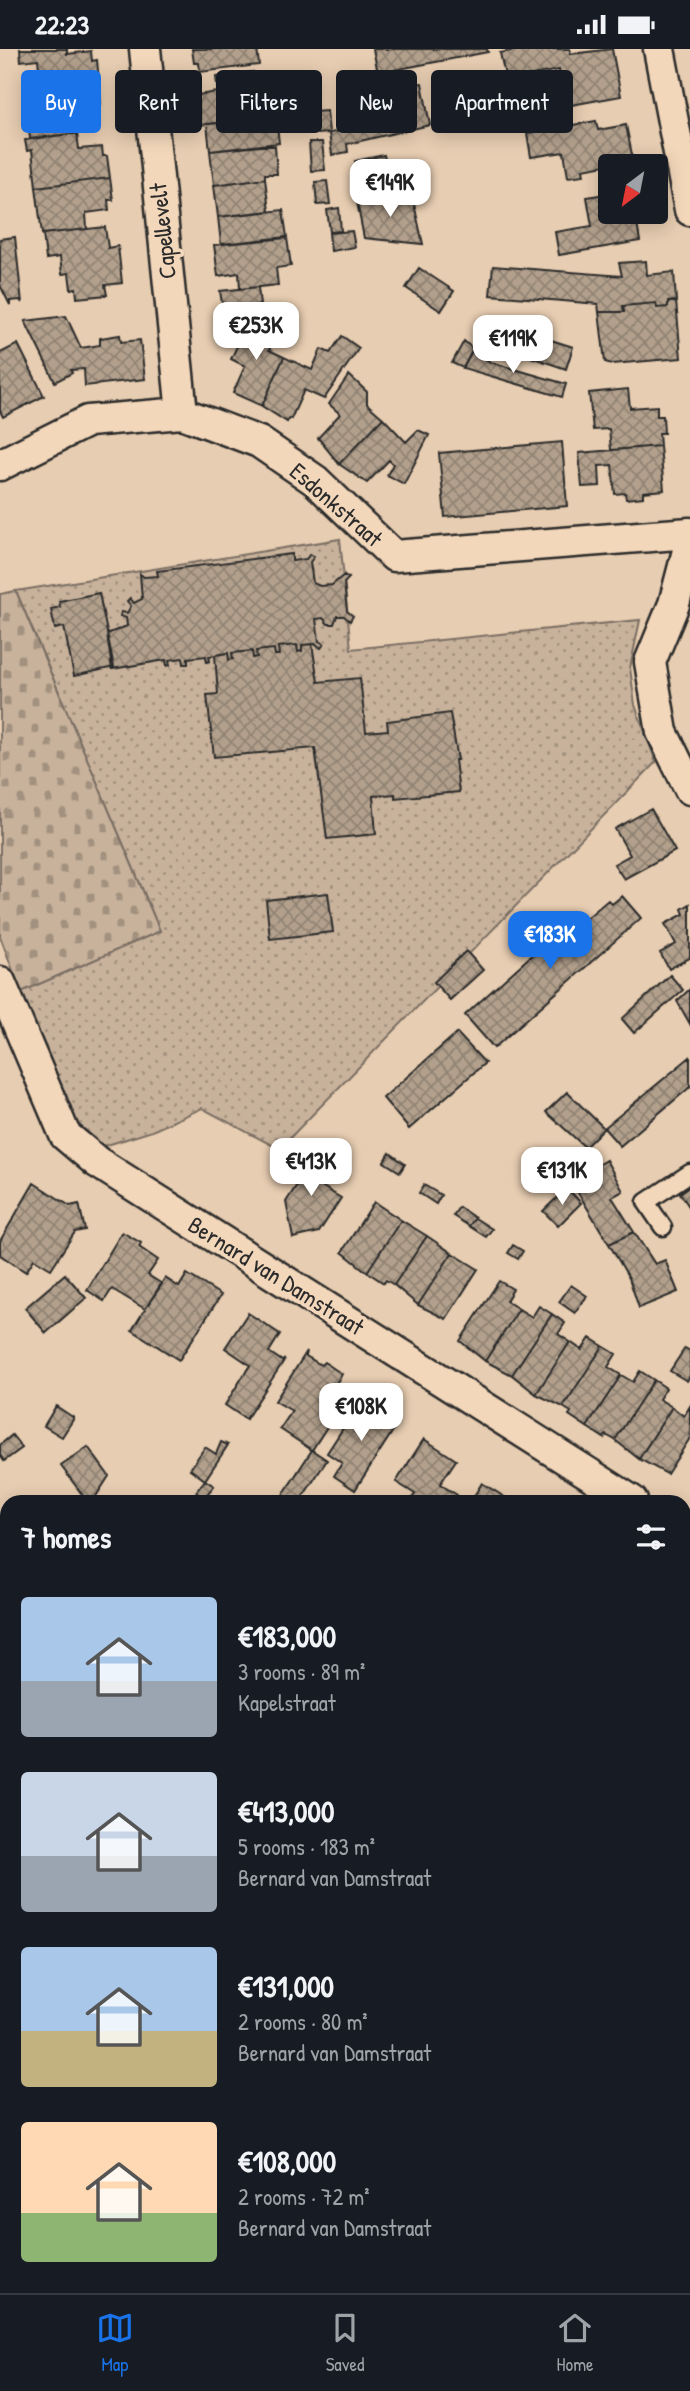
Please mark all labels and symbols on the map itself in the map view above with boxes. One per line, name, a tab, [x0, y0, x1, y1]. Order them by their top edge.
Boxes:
north arrow	[598, 154, 668, 224]
pin: €149K	[341, 159, 439, 219]
street label: Capellevelt	[141, 181, 183, 281]
pin: €253K	[207, 303, 305, 362]
pin: €119K	[464, 315, 562, 375]
street label: Esdonkstraat	[283, 455, 391, 554]
pin: €183K	[501, 911, 599, 971]
pin: €413K	[262, 1139, 360, 1198]
pin: €131K	[513, 1147, 611, 1207]
street label: Bernard van Damstraat	[183, 1208, 371, 1343]
pin: €108K	[312, 1383, 410, 1443]

